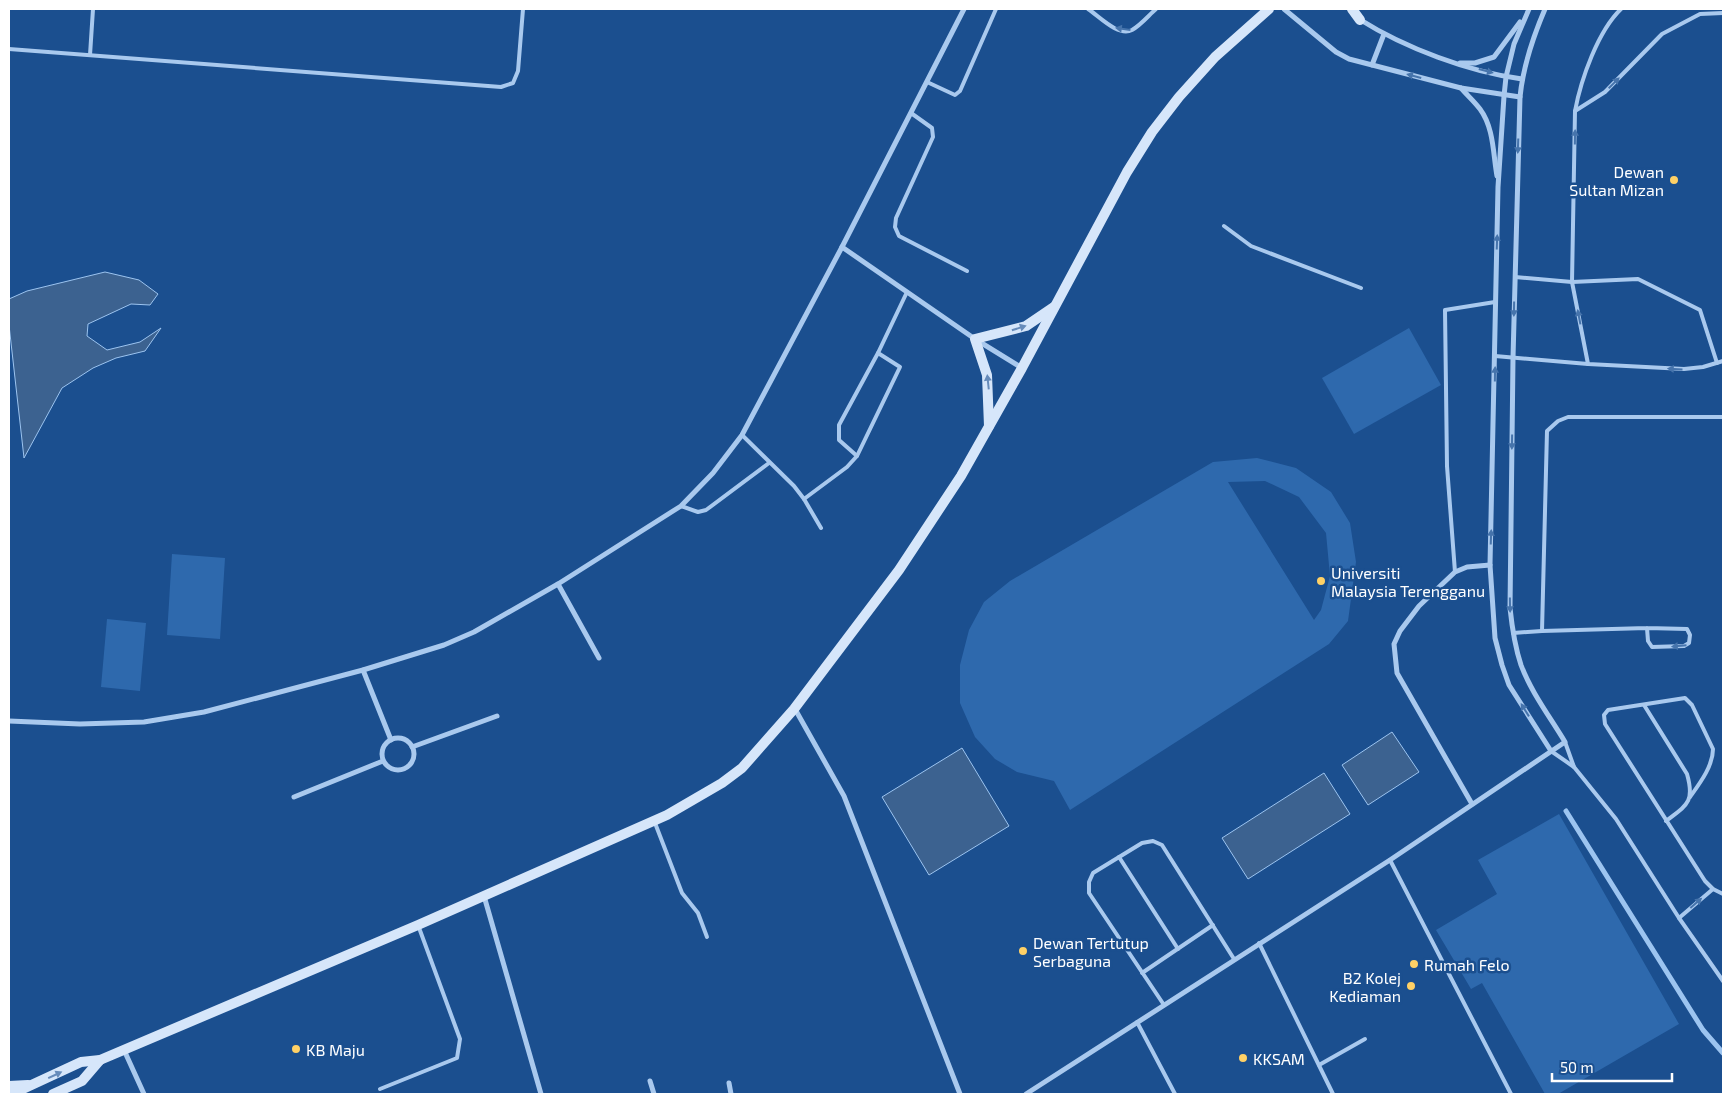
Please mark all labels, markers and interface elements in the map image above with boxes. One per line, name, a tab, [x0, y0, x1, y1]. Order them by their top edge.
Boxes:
one-way arrow	[1115, 25, 1131, 33]
one-way arrow	[1478, 68, 1493, 76]
one-way arrow	[1407, 72, 1422, 80]
one-way arrow	[1608, 77, 1620, 89]
one-way arrow	[1571, 129, 1579, 145]
one-way arrow	[1513, 138, 1521, 154]
place label: Dewan Sultan Mizan	[1569, 162, 1664, 199]
marker: Dewan Sultan Mizan	[1668, 174, 1680, 186]
one-way arrow	[1493, 234, 1501, 250]
one-way arrow	[1510, 301, 1518, 317]
one-way arrow	[1575, 309, 1583, 324]
one-way arrow	[1012, 324, 1027, 332]
one-way arrow	[1667, 364, 1683, 372]
one-way arrow	[1491, 366, 1499, 382]
one-way arrow	[984, 374, 992, 390]
one-way arrow	[1508, 434, 1516, 450]
one-way arrow	[1487, 529, 1495, 545]
place label: Universiti Malaysia Terengganu	[1331, 563, 1485, 600]
marker: Universiti Malaysia Terengganu	[1315, 575, 1327, 587]
one-way arrow	[1507, 597, 1515, 613]
one-way arrow	[1670, 642, 1686, 650]
one-way arrow	[1520, 703, 1530, 716]
one-way arrow	[1689, 898, 1702, 909]
place label: Dewan Tertutup Serbaguna	[1033, 933, 1149, 970]
marker: Dewan Tertutup Serbaguna	[1017, 945, 1029, 957]
place label: Rumah Felo	[1424, 955, 1509, 974]
marker: Rumah Felo	[1408, 958, 1420, 970]
place label: B2 Kolej Kediaman	[1329, 968, 1401, 1005]
marker: B2 Kolej Kediaman	[1405, 980, 1417, 992]
place label: KB Maju	[306, 1040, 365, 1060]
marker: KB Maju	[290, 1043, 302, 1055]
place label: KKSAM	[1253, 1049, 1305, 1068]
scale bar	[1552, 1050, 1672, 1082]
marker: KKSAM	[1237, 1052, 1249, 1064]
text: 50 m	[1560, 1058, 1594, 1076]
one-way arrow	[48, 1070, 62, 1078]

